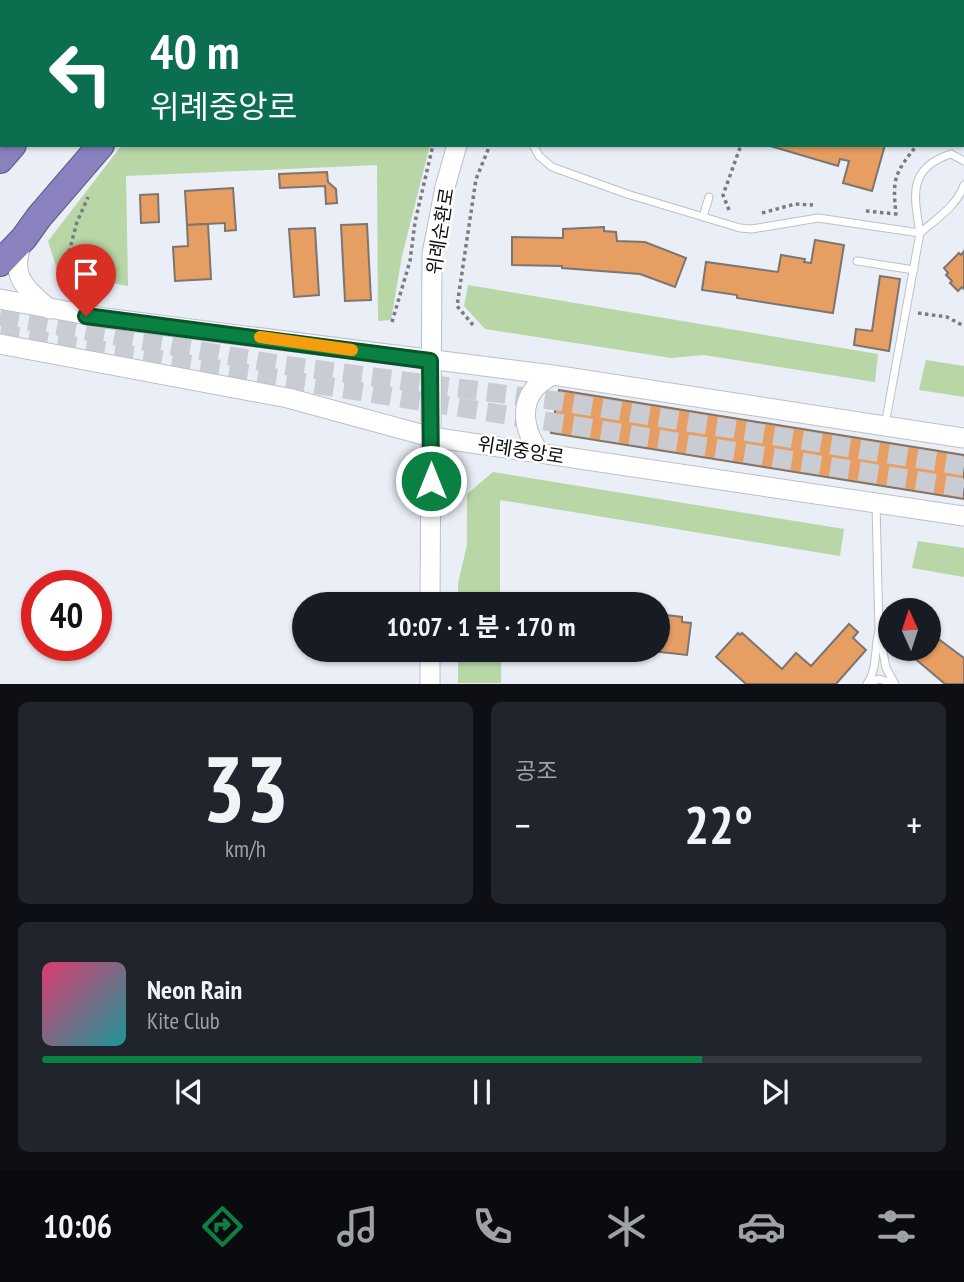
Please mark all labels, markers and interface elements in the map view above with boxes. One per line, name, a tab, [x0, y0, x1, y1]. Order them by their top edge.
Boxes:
text: 40 m	[150, 19, 239, 83]
icon: left	[35, 28, 126, 119]
text: 위례중앙로	[150, 85, 297, 127]
street label: 위례순환로	[421, 186, 459, 276]
pin	[56, 244, 116, 316]
icon: arrive	[67, 255, 105, 293]
street label: 위례중앙로	[476, 431, 566, 469]
position arrow	[394, 444, 468, 518]
speed limit sign: 40	[21, 570, 112, 661]
north arrow	[878, 598, 942, 662]
map controls	[878, 598, 941, 661]
text: 10:07 · 1 분 · 170 m	[387, 610, 575, 643]
text: 33	[202, 729, 289, 847]
text: 공조	[515, 756, 557, 785]
text: 22°	[684, 791, 753, 858]
text: −	[515, 800, 531, 849]
text: +	[906, 800, 922, 849]
text: km/h	[225, 834, 266, 863]
text: Neon Rain	[147, 973, 242, 1006]
text: Kite Club	[147, 1006, 220, 1035]
icon: previous	[170, 1073, 208, 1111]
icon: pause	[463, 1073, 501, 1111]
icon: next	[756, 1073, 794, 1111]
icon: directions	[198, 1202, 247, 1251]
icon: music	[333, 1202, 382, 1251]
icon: phone	[468, 1202, 517, 1251]
icon: climate	[602, 1202, 651, 1251]
icon: car	[737, 1202, 786, 1251]
icon: filters	[872, 1202, 921, 1251]
text: 10:06	[43, 1205, 112, 1247]

